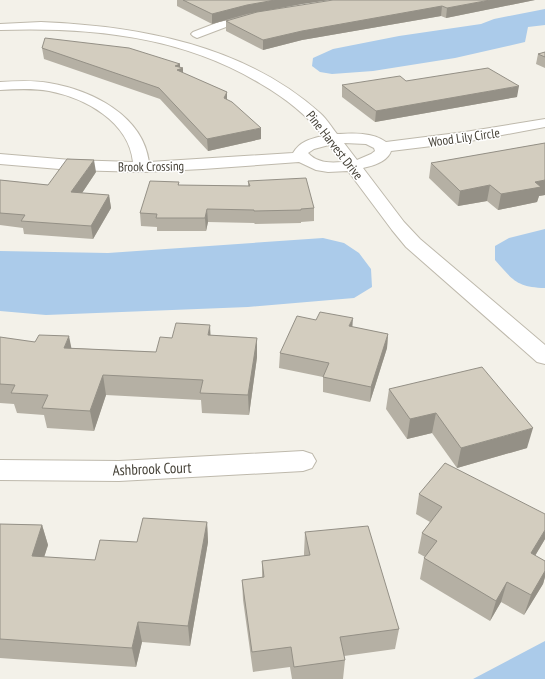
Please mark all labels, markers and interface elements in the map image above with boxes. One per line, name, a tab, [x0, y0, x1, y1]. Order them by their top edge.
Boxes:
street label: Pine Harvest Drive	[302, 107, 367, 183]
street label: Wood Lily Circle	[427, 124, 501, 151]
street label: Brook Crossing	[118, 157, 184, 176]
street label: Ashbrook Court	[112, 458, 192, 479]

